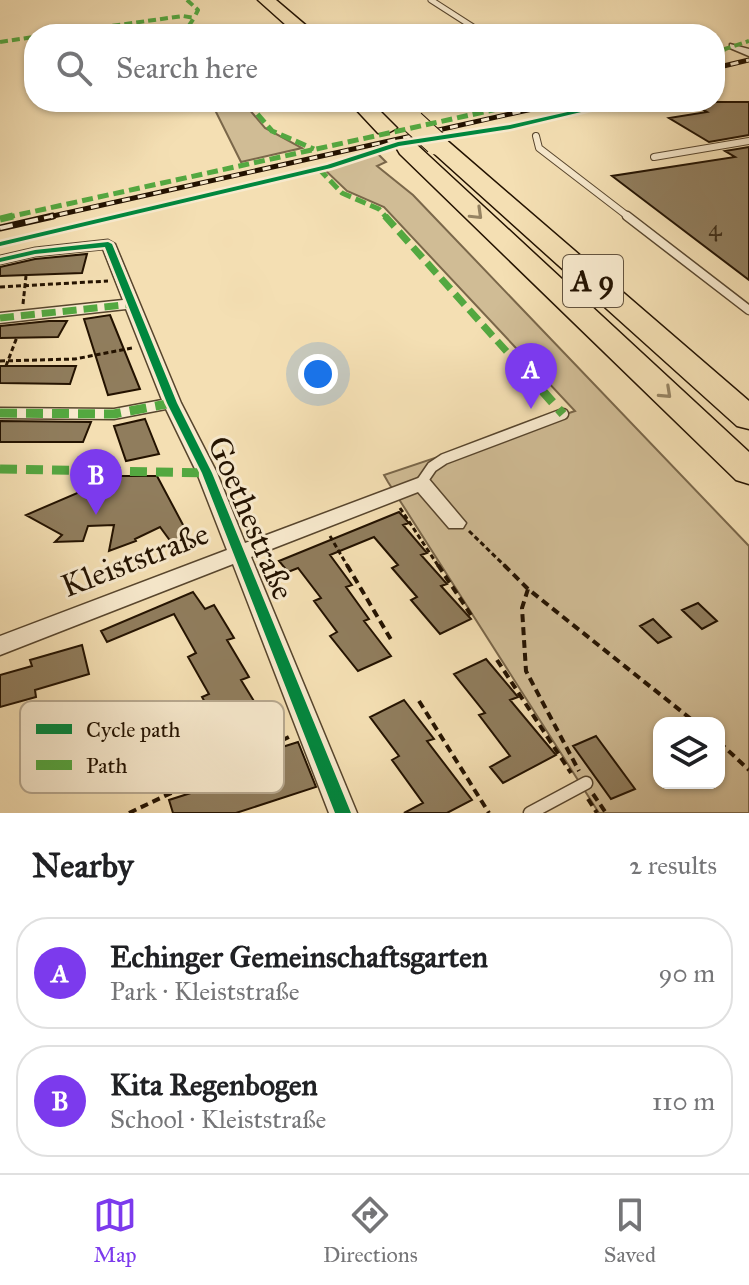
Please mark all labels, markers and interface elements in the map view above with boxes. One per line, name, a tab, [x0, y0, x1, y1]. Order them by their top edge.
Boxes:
search box	[24, 24, 725, 112]
icon: search	[52, 46, 96, 90]
text: Search here	[116, 50, 258, 86]
one-way arrow	[468, 205, 482, 219]
house number: 4	[708, 213, 722, 243]
road number: A 9	[563, 255, 623, 307]
pin: A	[505, 343, 557, 409]
your location	[298, 354, 338, 394]
one-way arrow	[656, 384, 671, 398]
street label: Goethestraße	[199, 430, 303, 606]
pin: B	[70, 449, 122, 515]
street label: Kleiststraße	[56, 514, 214, 606]
legend	[20, 701, 284, 793]
text: Cycle path	[86, 716, 181, 743]
map controls	[653, 717, 725, 789]
button: layers	[653, 717, 725, 789]
text: Path	[86, 752, 128, 779]
text: Nearby	[32, 845, 134, 886]
text: 2 results	[629, 849, 717, 881]
text: Echinger Gemeinschaftsgarten	[110, 939, 488, 975]
text: A	[51, 957, 69, 989]
text: 90 m	[658, 957, 715, 989]
text: Park · Kleiststraße	[110, 975, 300, 1007]
text: Kita Regenbogen	[110, 1067, 318, 1103]
text: B	[51, 1085, 69, 1117]
text: 110 m	[652, 1085, 715, 1117]
text: School · Kleiststraße	[110, 1103, 326, 1135]
tab: Map	[93, 1193, 137, 1268]
tab: Directions	[323, 1193, 418, 1268]
tab: Saved	[604, 1193, 656, 1268]

